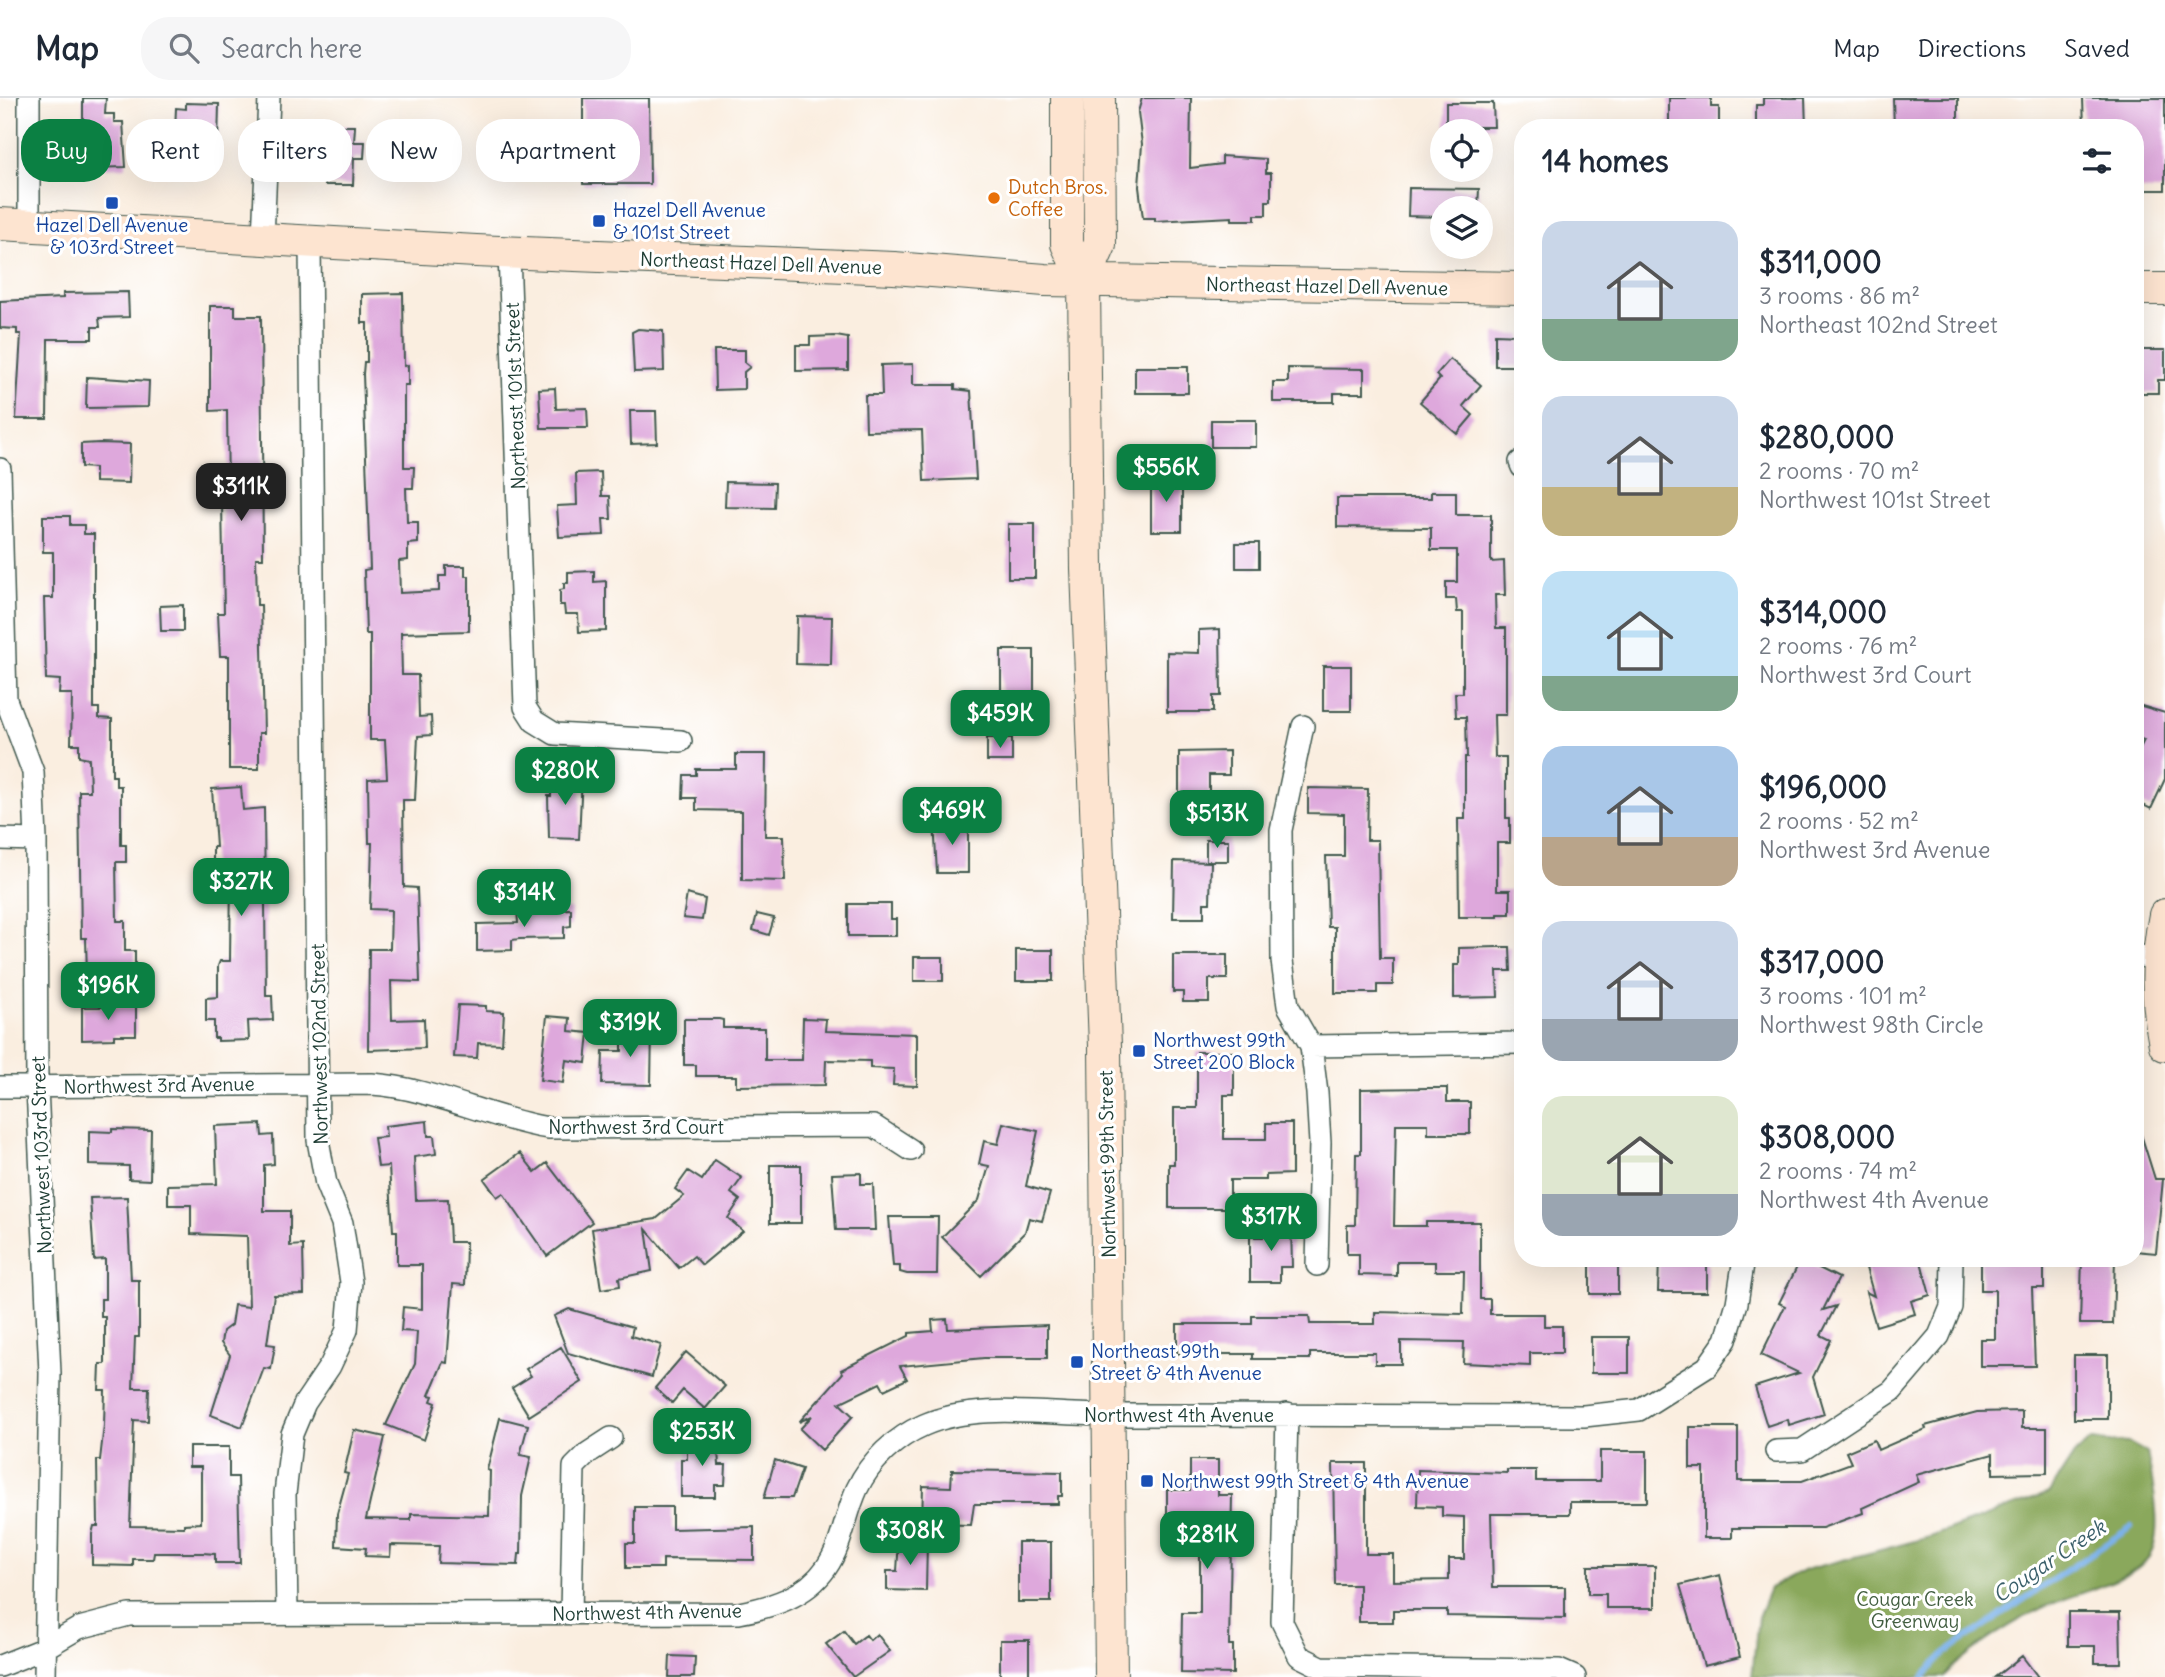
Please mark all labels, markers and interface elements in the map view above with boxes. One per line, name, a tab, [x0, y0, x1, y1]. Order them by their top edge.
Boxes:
search box	[141, 17, 631, 80]
text: Map	[35, 27, 99, 69]
icon: search	[165, 29, 203, 67]
text: Search here	[221, 32, 362, 65]
text: Map	[1833, 33, 1880, 63]
text: Directions	[1918, 33, 2026, 63]
text: Saved	[2064, 33, 2130, 63]
chip: Buy	[21, 119, 112, 182]
chip: Rent	[126, 119, 224, 182]
chip: Filters	[238, 119, 352, 182]
chip: New	[366, 119, 462, 182]
chip: Apartment	[476, 119, 640, 182]
map controls	[1430, 119, 1493, 259]
button: locate	[1430, 119, 1493, 182]
text: 14 homes	[1542, 142, 1669, 180]
icon: filters	[2078, 142, 2116, 180]
place label: Dutch Bros. Coffee	[1008, 175, 1107, 221]
marker: Dutch Bros. Coffee	[986, 190, 1002, 206]
marker: Hazel Dell Avenue & 103rd Street	[104, 195, 120, 211]
button: layers	[1430, 196, 1493, 259]
place label: Hazel Dell Avenue & 101st Street	[613, 198, 766, 244]
place label: Hazel Dell Avenue & 103rd Street	[36, 213, 188, 259]
marker: Hazel Dell Avenue & 101st Street	[591, 213, 607, 229]
text: $311,000	[1759, 243, 1882, 281]
street label: Northeast Hazel Dell Avenue	[640, 247, 882, 279]
icon: home	[1598, 249, 1682, 333]
street label: Northeast Hazel Dell Avenue	[1206, 272, 1448, 300]
text: 3 rooms · 86 m²	[1759, 281, 1920, 310]
street label: Northeast 101st Street	[500, 302, 530, 490]
text: Northeast 102nd Street	[1759, 310, 1998, 339]
text: $280,000	[1759, 418, 1895, 456]
icon: home	[1598, 424, 1682, 508]
pin: $556K	[1117, 444, 1215, 504]
text: $556K	[1133, 452, 1199, 481]
text: 2 rooms · 70 m²	[1759, 456, 1919, 485]
pin: $311K	[192, 464, 290, 523]
text: $311K	[212, 471, 270, 500]
text: Northwest 101st Street	[1759, 485, 1991, 514]
text: $314,000	[1759, 593, 1887, 631]
icon: home	[1598, 599, 1682, 683]
text: 2 rooms · 76 m²	[1759, 631, 1917, 660]
text: Northwest 3rd Court	[1759, 660, 1972, 689]
pin: $459K	[951, 690, 1049, 750]
text: $459K	[967, 698, 1033, 727]
pin: $280K	[516, 748, 614, 807]
text: $280K	[531, 755, 599, 784]
text: $196,000	[1759, 768, 1887, 806]
icon: home	[1598, 774, 1682, 858]
pin: $469K	[903, 788, 1001, 847]
pin: $513K	[1168, 790, 1266, 850]
text: $469K	[919, 795, 985, 824]
text: $513K	[1186, 798, 1248, 827]
text: 2 rooms · 52 m²	[1759, 806, 1919, 835]
text: Northwest 3rd Avenue	[1759, 835, 1990, 864]
pin: $327K	[192, 858, 290, 918]
text: $327K	[209, 866, 273, 895]
pin: $314K	[475, 870, 573, 929]
text: $314K	[493, 877, 555, 906]
street label: Northwest 102nd Street	[305, 943, 333, 1145]
text: $317,000	[1759, 943, 1884, 981]
icon: home	[1598, 949, 1682, 1033]
pin: $196K	[59, 962, 157, 1022]
text: $196K	[77, 970, 139, 999]
text: 3 rooms · 101 m²	[1759, 981, 1927, 1010]
pin: $319K	[581, 1000, 679, 1059]
text: $319K	[599, 1007, 661, 1036]
text: Northwest 98th Circle	[1759, 1010, 1984, 1039]
place label: Northwest 99th Street 200 Block	[1153, 1028, 1295, 1074]
marker: Northwest 99th Street 200 Block	[1131, 1043, 1147, 1059]
street label: Northwest 103rd Street	[26, 1056, 56, 1254]
street label: Northwest 99th Street	[1093, 1070, 1121, 1258]
street label: Northwest 3rd Avenue	[63, 1071, 255, 1099]
street label: Northwest 3rd Court	[548, 1115, 724, 1139]
text: $308,000	[1759, 1118, 1895, 1156]
icon: home	[1598, 1124, 1682, 1208]
text: 2 rooms · 74 m²	[1759, 1156, 1917, 1185]
text: Northwest 4th Avenue	[1759, 1185, 1989, 1214]
pin: $317K	[1222, 1194, 1320, 1253]
text: $317K	[1241, 1201, 1301, 1230]
place label: Northeast 99th Street & 4th Avenue	[1091, 1339, 1262, 1385]
marker: Northeast 99th Street & 4th Avenue	[1069, 1354, 1085, 1370]
street label: Northwest 4th Avenue	[1084, 1403, 1274, 1427]
pin: $253K	[653, 1408, 751, 1468]
text: $253K	[669, 1416, 735, 1445]
place label: Northwest 99th Street & 4th Avenue	[1161, 1469, 1469, 1493]
marker: Northwest 99th Street & 4th Avenue	[1139, 1473, 1155, 1489]
pin: $308K	[861, 1508, 959, 1567]
pin: $281K	[1158, 1512, 1256, 1571]
water label: Cougar Creek	[1988, 1513, 2111, 1608]
text: $308K	[876, 1515, 944, 1544]
text: $281K	[1176, 1519, 1238, 1548]
park label: Cougar Creek Greenway	[1856, 1587, 1974, 1633]
street label: Northwest 4th Avenue	[552, 1598, 742, 1626]

